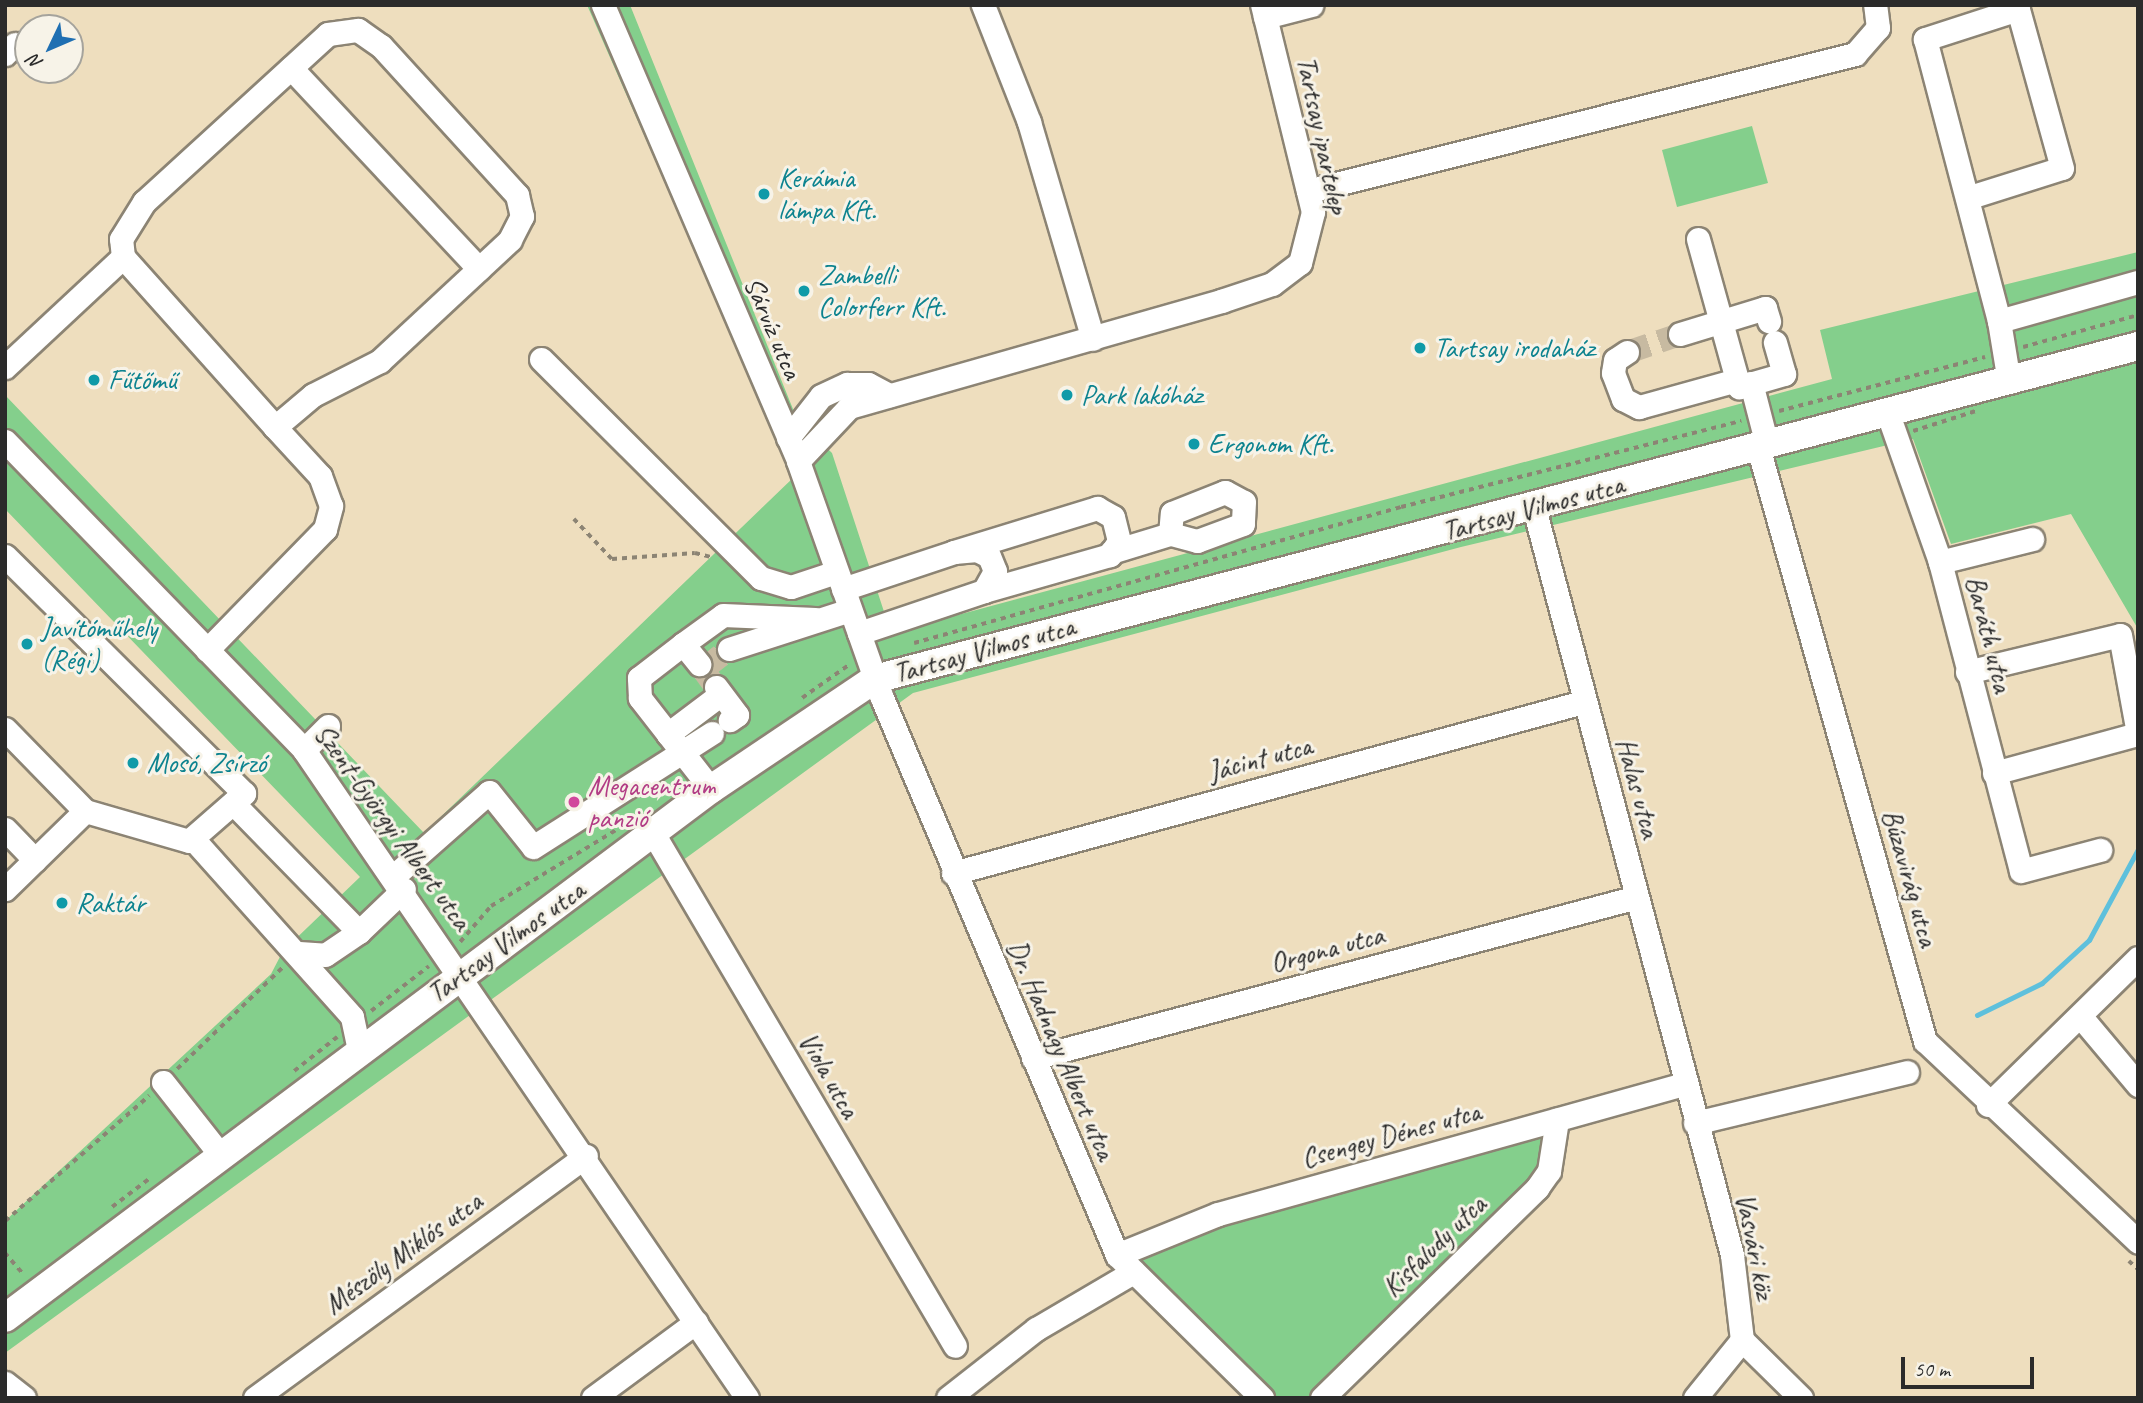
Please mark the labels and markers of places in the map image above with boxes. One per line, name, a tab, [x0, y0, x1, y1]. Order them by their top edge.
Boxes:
place label: Kerámia lámpa Kft.	[778, 161, 876, 227]
marker: Kerámia lámpa Kft.	[756, 186, 772, 202]
place label: Zambelli Colorferr Kft.	[818, 258, 946, 324]
marker: Zambelli Colorferr Kft.	[796, 283, 812, 299]
place label: Tartsay irodaház	[1434, 331, 1594, 365]
marker: Tartsay irodaház	[1412, 340, 1428, 356]
place label: Fűtőmű	[108, 363, 176, 397]
marker: Fűtőmű	[86, 372, 102, 388]
place label: Park lakóház	[1081, 378, 1203, 412]
marker: Park lakóház	[1059, 387, 1075, 403]
place label: Ergonom Kft.	[1208, 427, 1333, 461]
marker: Ergonom Kft.	[1186, 436, 1202, 452]
place label: Javítóműhely (Régi)	[41, 611, 157, 677]
marker: Javítóműhely (Régi)	[19, 636, 35, 652]
place label: Mosó, Zsírzó	[147, 746, 266, 780]
marker: Mosó, Zsírzó	[125, 755, 141, 771]
place label: Megacentrum panzió	[588, 769, 715, 835]
marker: Megacentrum panzió	[566, 794, 582, 810]
place label: Raktár	[76, 886, 145, 920]
marker: Raktár	[54, 895, 70, 911]

